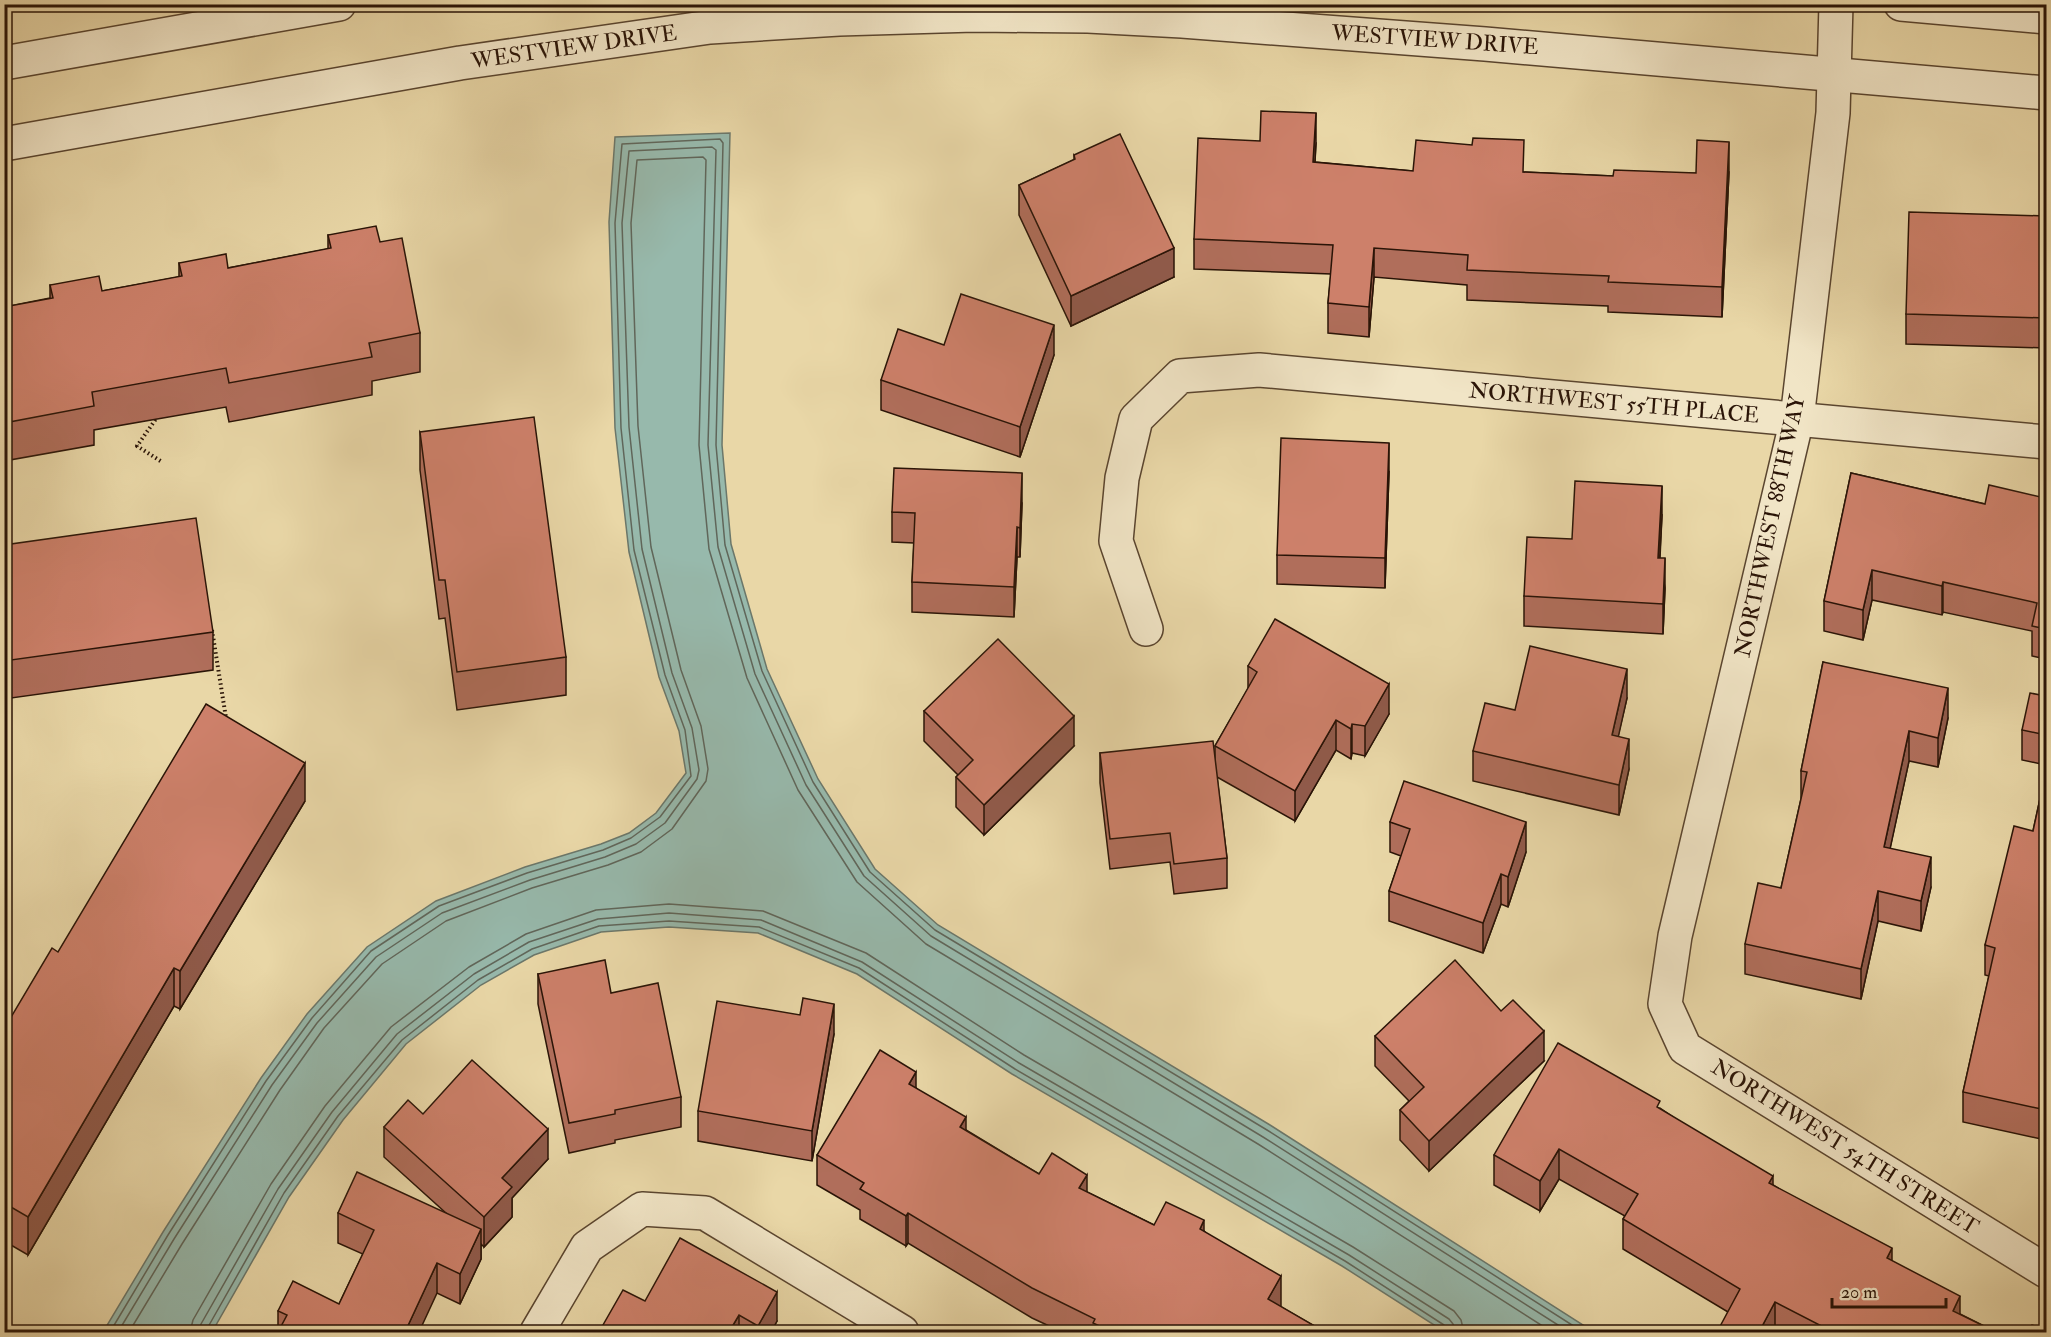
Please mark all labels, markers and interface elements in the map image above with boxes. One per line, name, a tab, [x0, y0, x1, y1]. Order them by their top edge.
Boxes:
street label: WESTVIEW DRIVE	[468, 19, 679, 75]
street label: WESTVIEW DRIVE	[1329, 19, 1540, 61]
street label: NORTHWEST 55TH PLACE	[1468, 376, 1761, 430]
street label: NORTHWEST 88TH WAY	[1729, 391, 1812, 660]
street label: NORTHWEST 54TH STREET	[1706, 1053, 1985, 1241]
scale bar	[1832, 1271, 1946, 1309]
text: 20 m	[1841, 1281, 1877, 1304]

